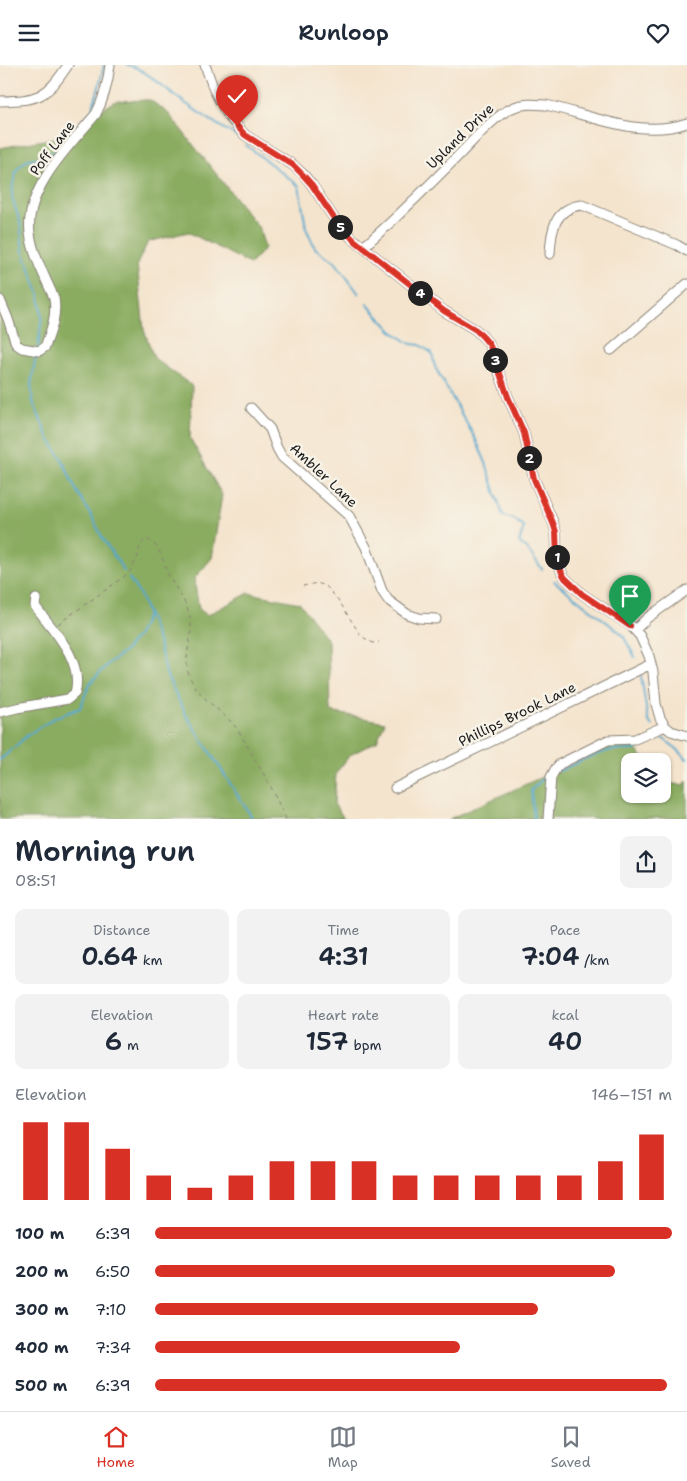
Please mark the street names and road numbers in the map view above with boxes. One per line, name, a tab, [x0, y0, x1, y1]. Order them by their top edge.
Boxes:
street label: Upland Drive	[423, 99, 497, 173]
street label: Poff Lane	[26, 117, 78, 179]
street label: Ambler Lane	[286, 439, 362, 511]
street label: Phillips Brook Lane	[455, 678, 579, 750]

